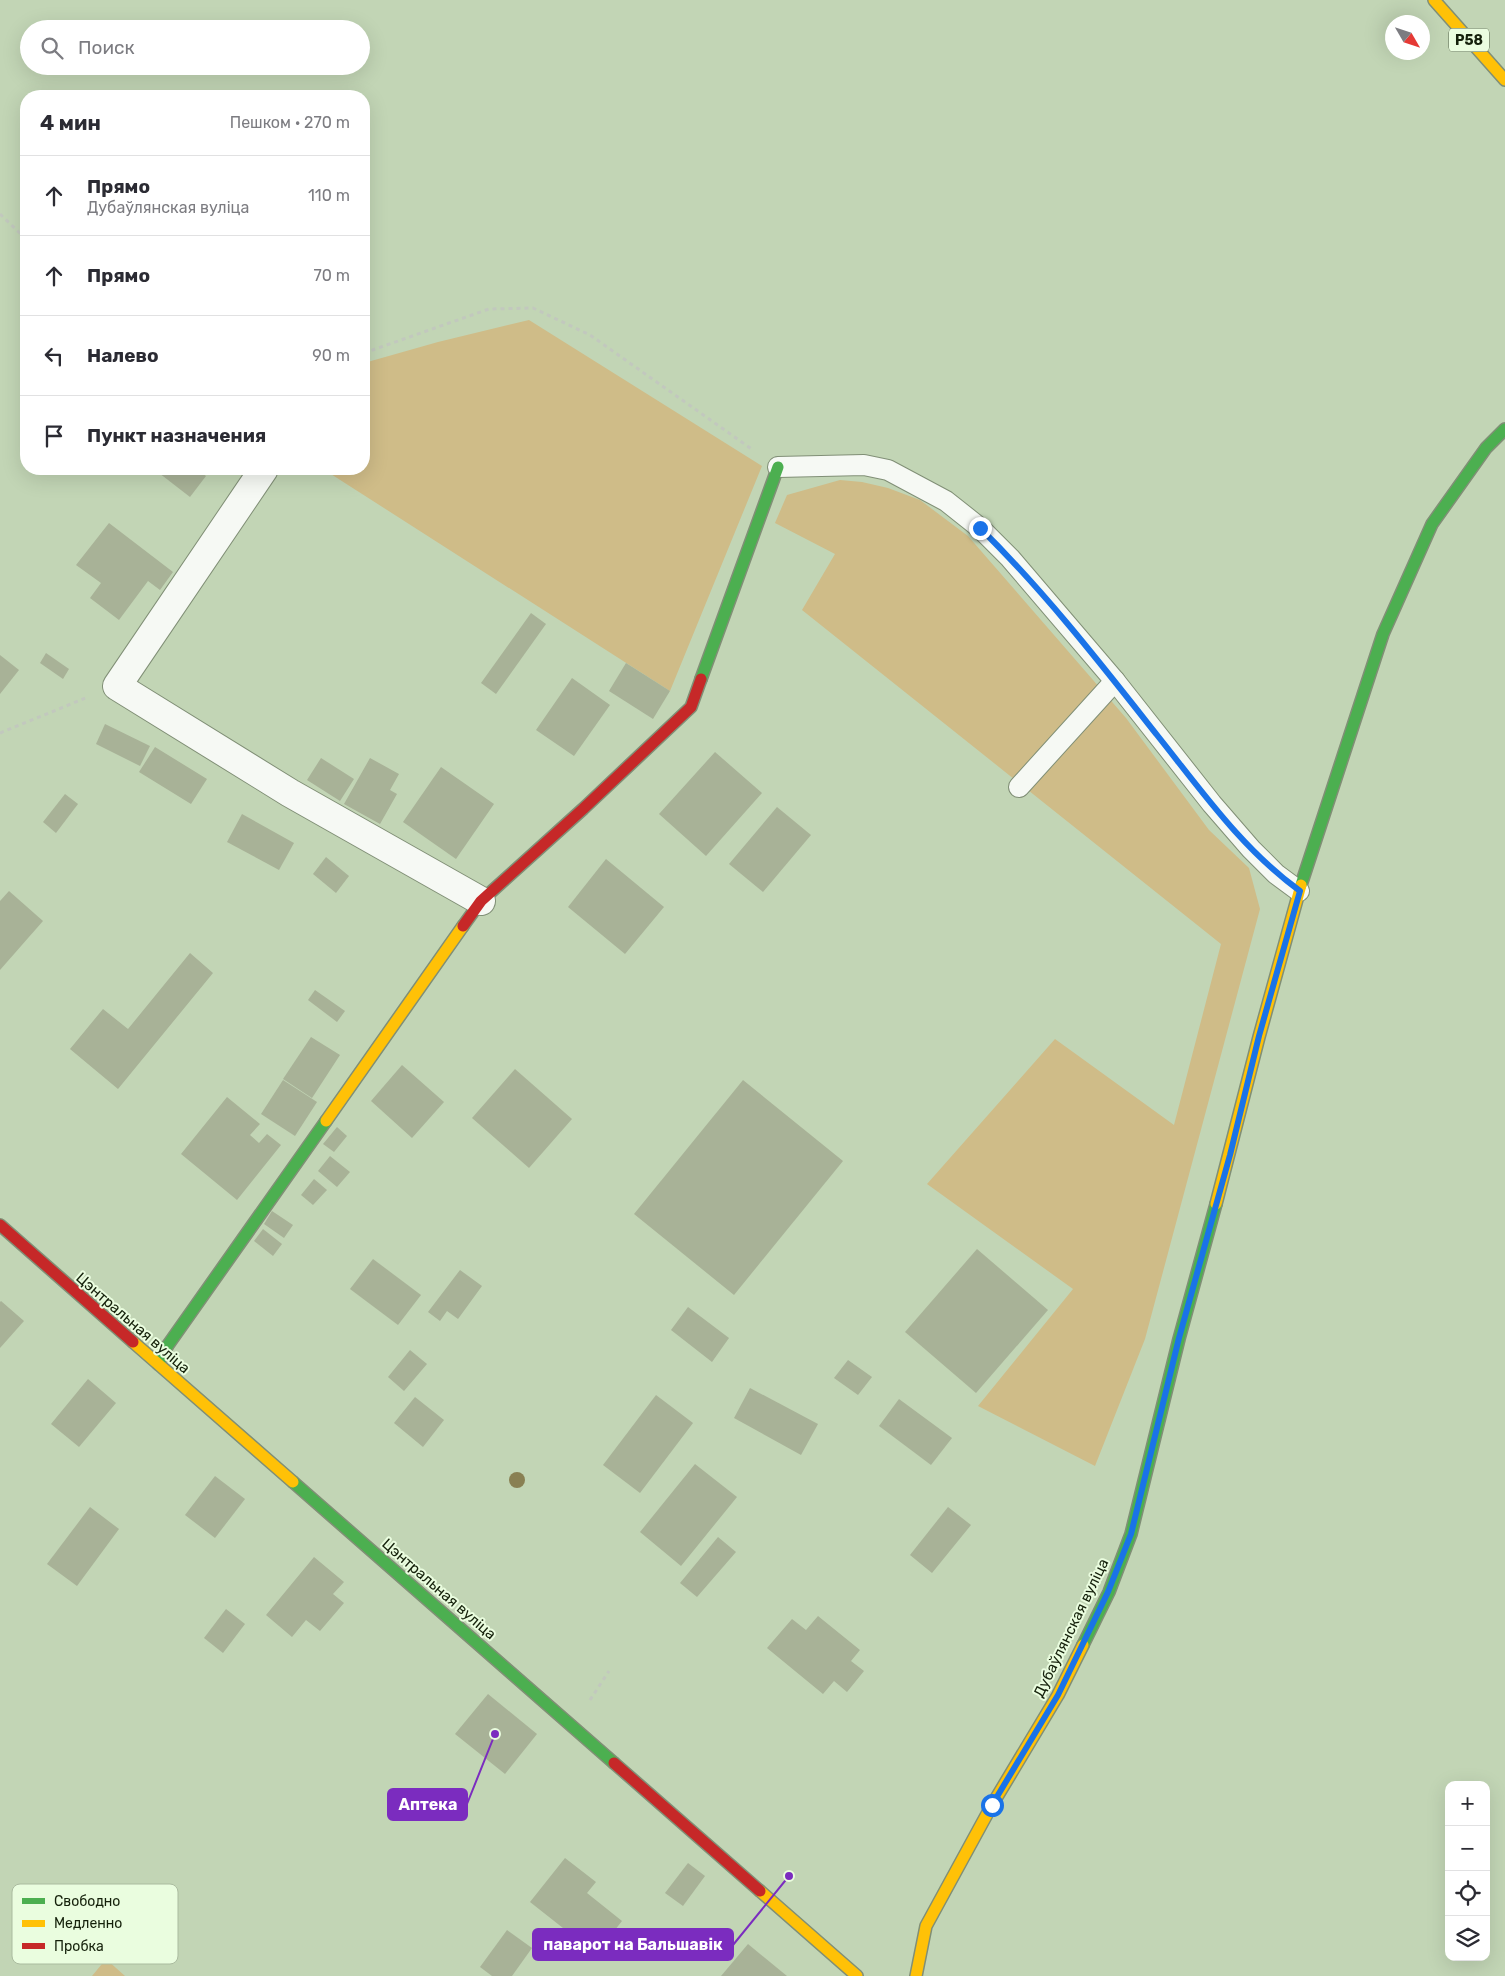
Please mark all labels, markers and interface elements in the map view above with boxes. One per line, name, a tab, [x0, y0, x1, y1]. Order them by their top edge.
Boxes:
north arrow	[1385, 15, 1430, 60]
search box	[20, 20, 370, 75]
road number: Р58	[1449, 28, 1489, 52]
icon: search	[38, 34, 66, 62]
text: Поиск	[78, 36, 135, 59]
text: 4 мин	[40, 110, 101, 135]
text: Пешком · 270 m	[230, 113, 350, 132]
text: Прямо	[87, 175, 150, 198]
icon: ahead	[40, 182, 68, 210]
text: 110 m	[308, 186, 350, 205]
text: Дубаўлянская вуліца	[87, 198, 249, 217]
icon: ahead	[40, 262, 68, 290]
text: Прямо	[87, 264, 150, 287]
text: 70 m	[313, 266, 350, 285]
icon: left	[40, 342, 68, 370]
text: Налево	[87, 344, 159, 367]
text: 90 m	[312, 346, 350, 365]
icon: arrive	[40, 422, 68, 450]
text: Пункт назначения	[87, 424, 266, 447]
route end	[969, 517, 992, 540]
street label: Цэнтральная вуліца	[72, 1269, 194, 1377]
street label: Цэнтральная вуліца	[378, 1535, 500, 1643]
street label: Дубаўлянская вуліца	[1030, 1556, 1112, 1700]
map controls	[1445, 1781, 1490, 1961]
button: +	[1445, 1781, 1490, 1826]
callout: Аптека	[388, 1789, 467, 1820]
route start	[981, 1794, 1004, 1817]
text: Аптека	[399, 1795, 457, 1814]
button: −	[1445, 1826, 1490, 1871]
button: locate	[1445, 1871, 1490, 1916]
legend	[12, 1884, 178, 1964]
text: Свободно	[54, 1893, 120, 1910]
text: Медленно	[54, 1915, 122, 1932]
button: layers	[1445, 1916, 1490, 1961]
callout: паварот на Бальшавік	[533, 1929, 733, 1960]
text: паварот на Бальшавік	[543, 1935, 723, 1954]
text: Пробка	[54, 1938, 104, 1955]

